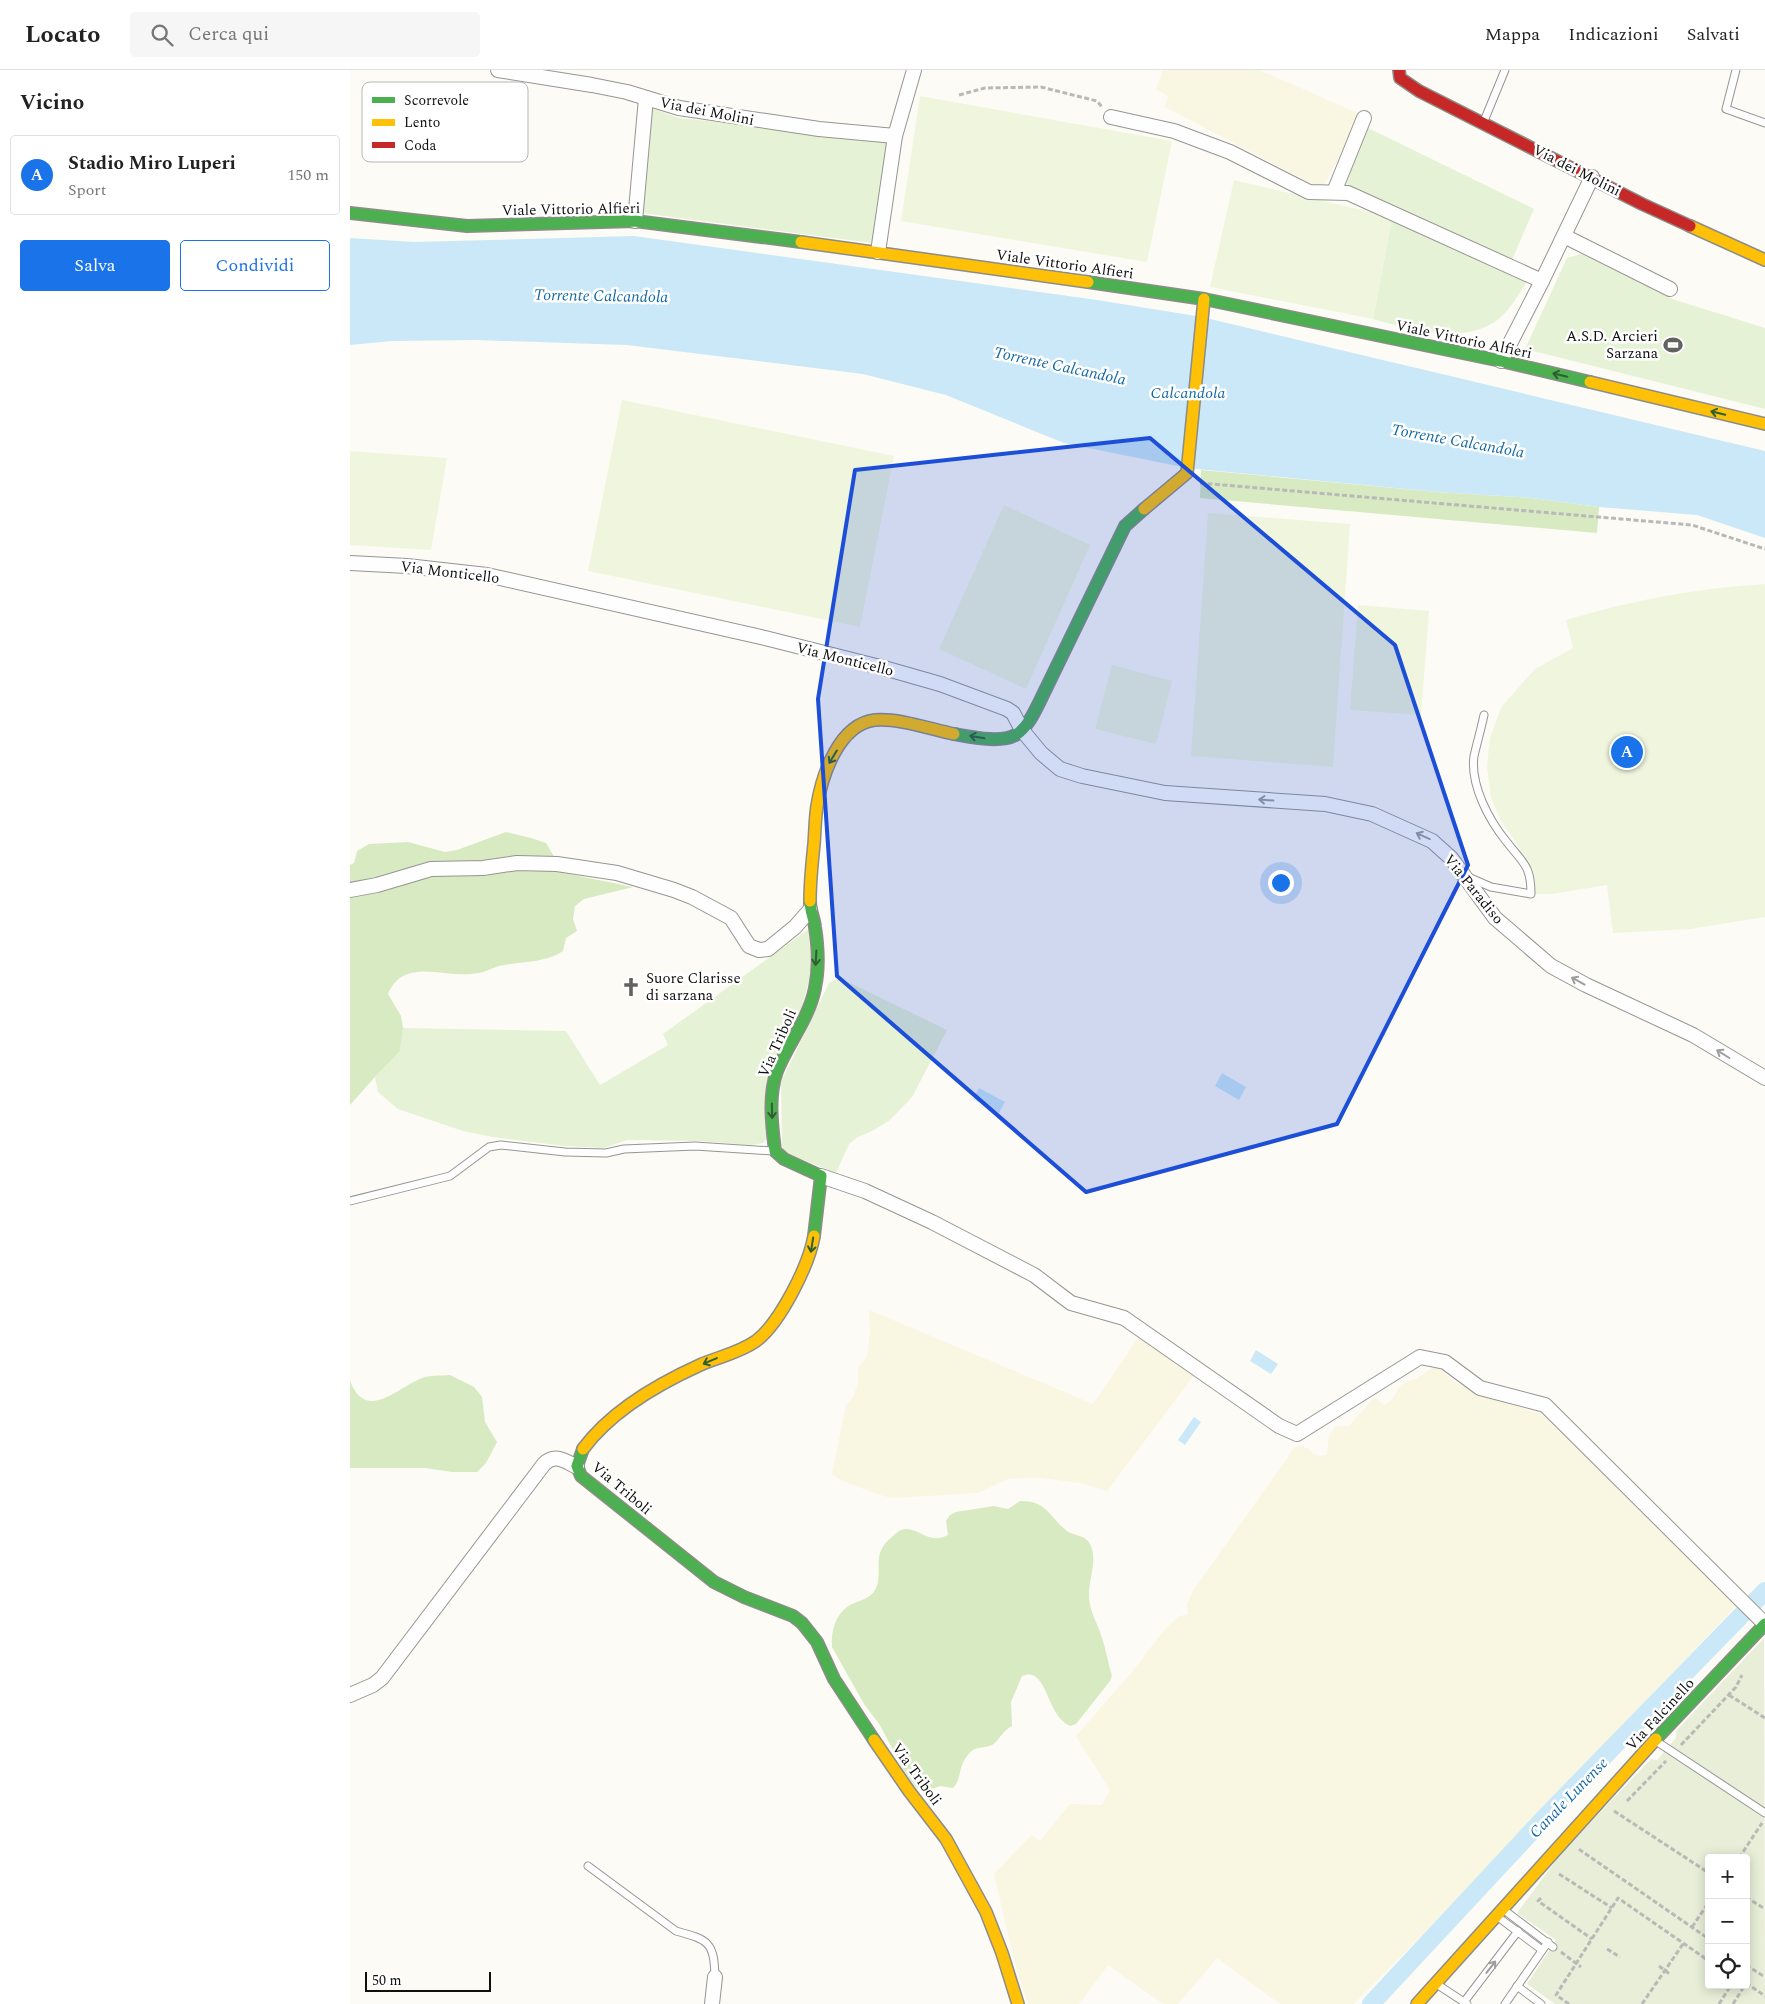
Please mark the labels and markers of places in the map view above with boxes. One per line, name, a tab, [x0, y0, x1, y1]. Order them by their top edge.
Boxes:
place label: A.S.D. Arcieri Sarzana	[1566, 325, 1659, 365]
sports icon: A.S.D. Arcieri Sarzana	[1662, 334, 1684, 356]
pin: A	[1611, 733, 1643, 771]
place label: Suore Clarisse di sarzana	[646, 967, 741, 1007]
church icon: Suore Clarisse di sarzana	[620, 976, 642, 998]

